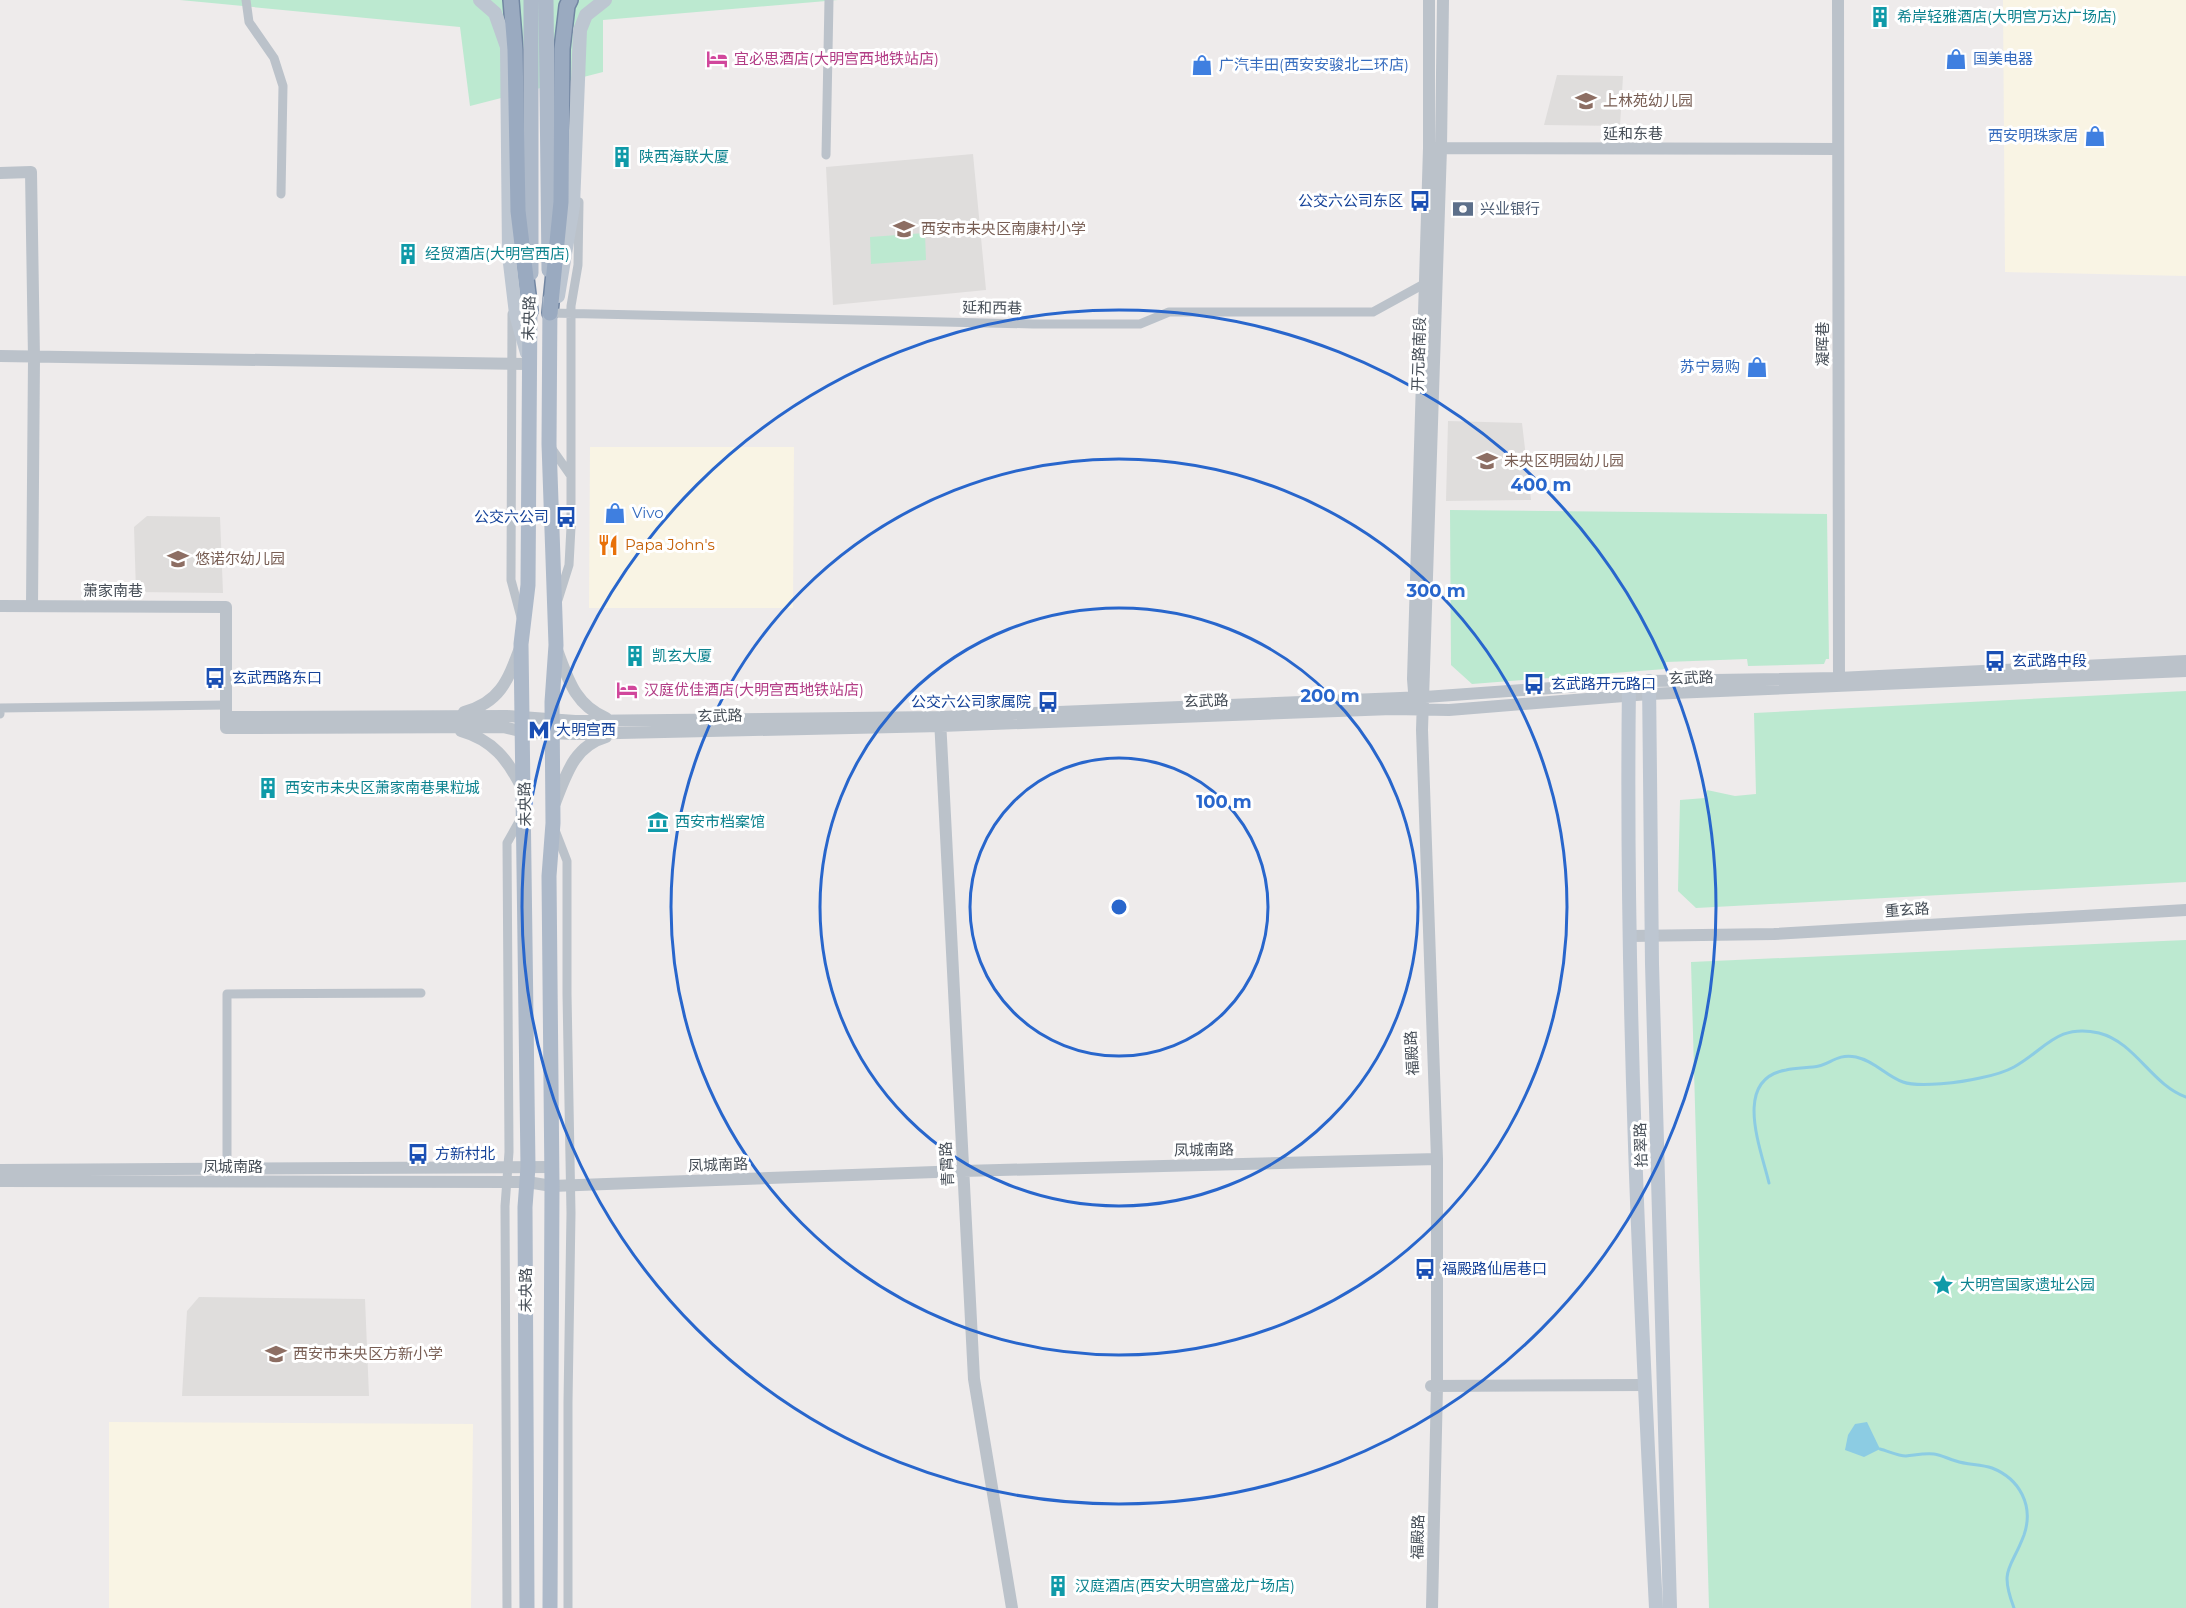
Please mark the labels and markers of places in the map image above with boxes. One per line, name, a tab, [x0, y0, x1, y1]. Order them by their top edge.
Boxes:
building icon: 希岸轻雅酒店(大明宫万达广场店)	[1868, 5, 1892, 29]
place label: 希岸轻雅酒店(大明宫万达广场店)	[1897, 7, 2117, 26]
hotel icon: 宜必思酒店(大明宫西地铁站店)	[705, 47, 729, 71]
shop icon: 国美电器	[1944, 47, 1968, 71]
place label: 宜必思酒店(大明宫西地铁站店)	[734, 49, 939, 68]
place label: 国美电器	[1973, 49, 2033, 68]
shop icon: 广汽丰田(西安安骏北二环店)	[1190, 53, 1214, 77]
place label: 广汽丰田(西安安骏北二环店)	[1219, 55, 1409, 74]
school or university icon: 上林苑幼儿园	[1574, 89, 1598, 113]
place label: 上林苑幼儿园	[1603, 91, 1693, 110]
shop icon: 西安明珠家居	[2083, 124, 2107, 148]
place label: 西安明珠家居	[1988, 126, 2078, 145]
building icon: 陕西海联大厦	[610, 145, 634, 169]
place label: 陕西海联大厦	[639, 147, 729, 166]
bus stop icon: 公交六公司东区	[1408, 189, 1432, 213]
place label: 公交六公司东区	[1298, 191, 1403, 210]
bank icon: 兴业银行	[1451, 197, 1475, 221]
place label: 兴业银行	[1480, 199, 1540, 218]
school or university icon: 西安市未央区南康村小学	[892, 217, 916, 241]
place label: 西安市未央区南康村小学	[921, 219, 1086, 238]
building icon: 经贸酒店(大明宫西店)	[396, 242, 420, 266]
place label: 经贸酒店(大明宫西店)	[425, 244, 570, 263]
shop icon: 苏宁易购	[1745, 355, 1769, 379]
place label: 苏宁易购	[1680, 357, 1740, 376]
school or university icon: 未央区明园幼儿园	[1475, 449, 1499, 473]
place label: 未央区明园幼儿园	[1504, 451, 1624, 470]
shop icon: Vivo	[603, 501, 627, 525]
place label: Vivo	[632, 503, 664, 522]
bus stop icon: 公交六公司	[554, 505, 578, 529]
place label: 公交六公司	[474, 507, 549, 526]
restaurant icon: Papa John's	[596, 533, 620, 557]
place label: Papa John's	[625, 535, 715, 554]
school or university icon: 悠诺尔幼儿园	[166, 547, 190, 571]
place label: 悠诺尔幼儿园	[195, 549, 285, 568]
building icon: 凯玄大厦	[623, 644, 647, 668]
place label: 凯玄大厦	[652, 646, 712, 665]
bus stop icon: 玄武路中段	[1983, 649, 2007, 673]
place label: 玄武路中段	[2012, 651, 2087, 670]
bus stop icon: 玄武西路东口	[203, 666, 227, 690]
place label: 玄武西路东口	[232, 668, 322, 687]
bus stop icon: 玄武路开元路口	[1522, 672, 1546, 696]
place label: 玄武路开元路口	[1551, 674, 1656, 693]
hotel icon: 汉庭优佳酒店(大明宫西地铁站店)	[615, 678, 639, 702]
place label: 汉庭优佳酒店(大明宫西地铁站店)	[644, 680, 864, 699]
bus stop icon: 公交六公司家属院	[1036, 690, 1060, 714]
place label: 公交六公司家属院	[911, 692, 1031, 711]
metro station icon: 大明宫西	[527, 718, 551, 742]
place label: 大明宫西	[556, 720, 616, 739]
building icon: 西安市未央区萧家南巷果粒城	[256, 776, 280, 800]
place label: 西安市未央区萧家南巷果粒城	[285, 778, 480, 797]
museum icon: 西安市档案馆	[646, 810, 670, 834]
place label: 西安市档案馆	[675, 812, 765, 831]
centre of rings	[1109, 897, 1129, 917]
bus stop icon: 方新村北	[406, 1142, 430, 1166]
place label: 方新村北	[435, 1144, 495, 1163]
bus stop icon: 福殿路仙居巷口	[1413, 1257, 1437, 1281]
place label: 福殿路仙居巷口	[1442, 1259, 1547, 1278]
place icon: 大明宫国家遗址公园	[1931, 1273, 1955, 1297]
place label: 大明宫国家遗址公园	[1960, 1275, 2095, 1294]
school or university icon: 西安市未央区方新小学	[264, 1342, 288, 1366]
place label: 西安市未央区方新小学	[293, 1344, 443, 1363]
building icon: 汉庭酒店(西安大明宫盛龙广场店)	[1046, 1574, 1070, 1598]
place label: 汉庭酒店(西安大明宫盛龙广场店)	[1075, 1576, 1295, 1595]

